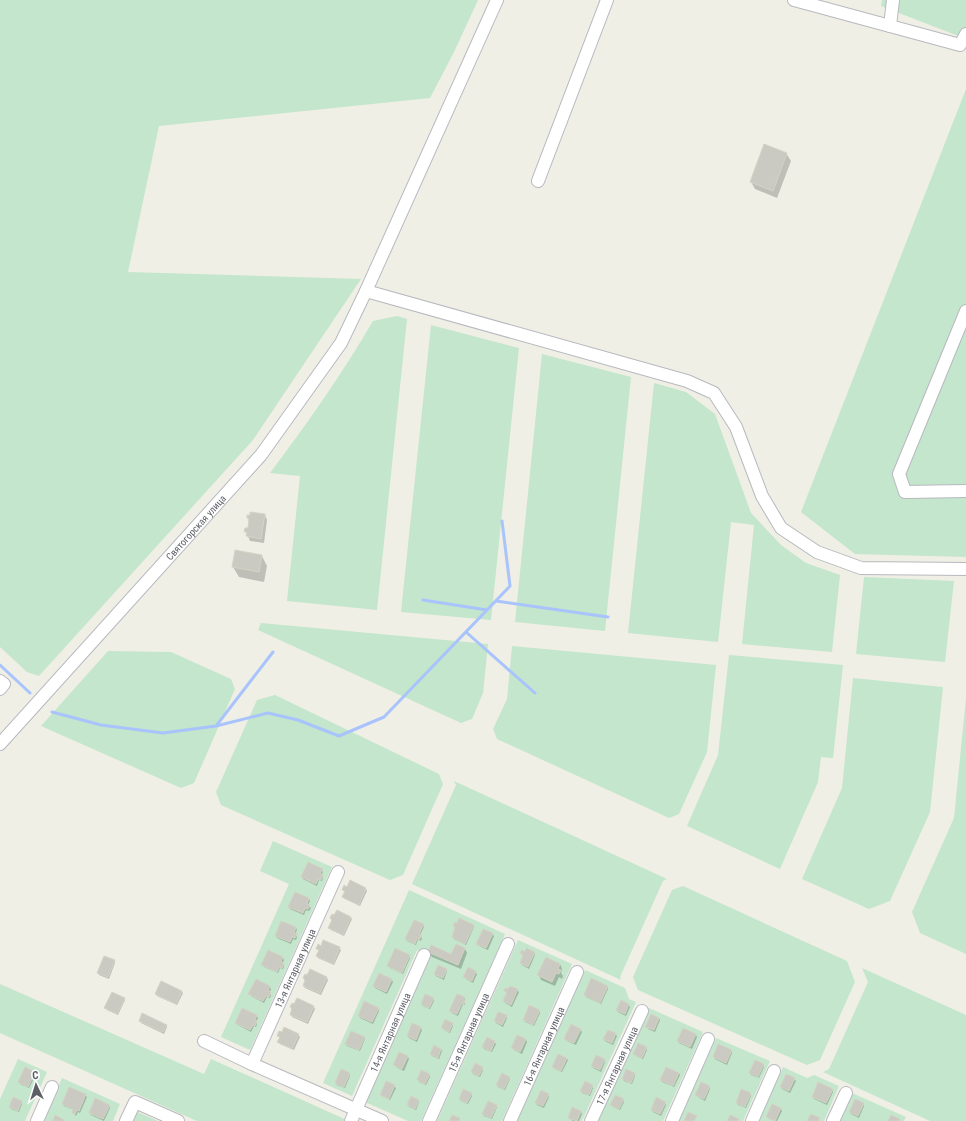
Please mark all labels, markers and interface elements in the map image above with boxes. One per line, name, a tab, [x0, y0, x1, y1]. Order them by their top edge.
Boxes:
street label: Святогорская улица	[164, 493, 228, 562]
street label: 13-я Янтарная улица	[273, 927, 318, 1010]
street label: 14-я Янтарная улица	[368, 991, 413, 1074]
street label: 15-я Янтарная улица	[447, 991, 491, 1074]
street label: 16-я Янтарная улица	[522, 1005, 567, 1088]
street label: 17-я Янтарная улица	[594, 1025, 640, 1107]
north arrow	[16, 1065, 56, 1105]
text: С	[32, 1069, 39, 1082]

